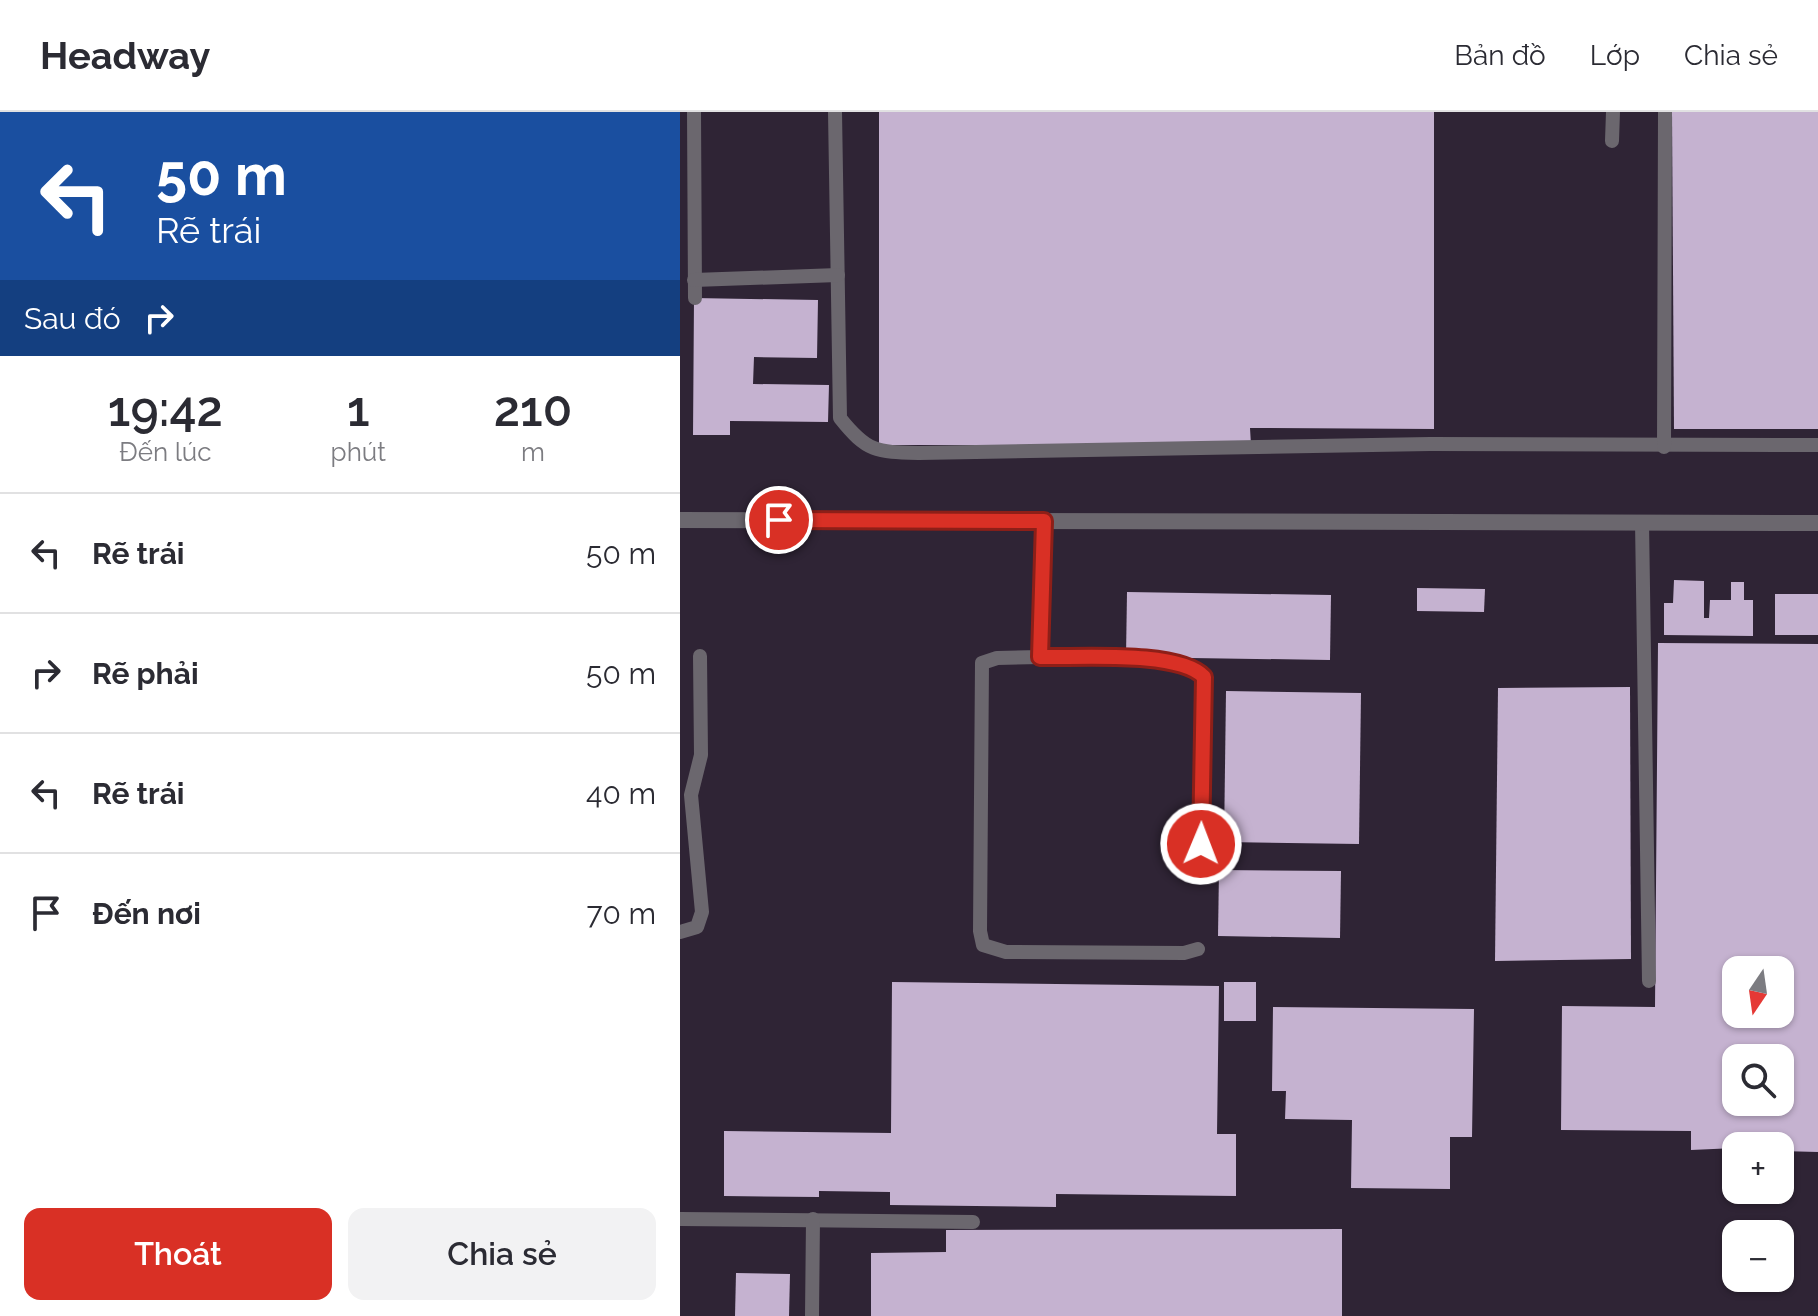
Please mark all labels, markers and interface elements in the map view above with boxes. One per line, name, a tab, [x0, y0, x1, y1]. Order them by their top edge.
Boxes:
text: Headway	[40, 33, 210, 78]
text: Bản đồ	[1454, 39, 1546, 72]
text: Lớp	[1590, 39, 1640, 72]
text: Chia sẻ	[1684, 39, 1778, 72]
text: 50 m	[156, 142, 287, 208]
icon: left	[24, 144, 128, 248]
text: Rẽ trái	[156, 209, 261, 251]
icon: right	[137, 296, 181, 340]
text: Sau đó	[24, 301, 121, 336]
text: 19:42	[108, 381, 223, 437]
text: 1	[347, 381, 370, 437]
text: 210	[494, 381, 572, 437]
text: Đến lúc	[119, 437, 212, 467]
text: phút	[331, 437, 386, 467]
text: m	[521, 437, 545, 467]
pin	[745, 486, 813, 554]
icon: arrive	[757, 498, 801, 542]
icon: left	[24, 531, 68, 575]
text: Rẽ trái	[92, 536, 185, 571]
text: 50 m	[586, 536, 656, 571]
icon: right	[24, 651, 68, 695]
text: Rẽ phải	[92, 656, 199, 691]
text: 50 m	[586, 656, 656, 691]
icon: left	[24, 771, 68, 815]
text: Rẽ trái	[92, 776, 185, 811]
text: 40 m	[586, 776, 656, 811]
position arrow	[1159, 802, 1243, 886]
icon: arrive	[24, 891, 68, 935]
text: Đến nơi	[92, 896, 201, 931]
text: 70 m	[586, 896, 656, 931]
north arrow	[1722, 956, 1794, 1028]
map controls	[1722, 956, 1794, 1292]
button: search	[1722, 1044, 1794, 1116]
button: +	[1722, 1132, 1794, 1204]
button: Thoát	[24, 1208, 332, 1300]
button: Chia sẻ	[348, 1208, 656, 1300]
button: −	[1722, 1220, 1794, 1292]

